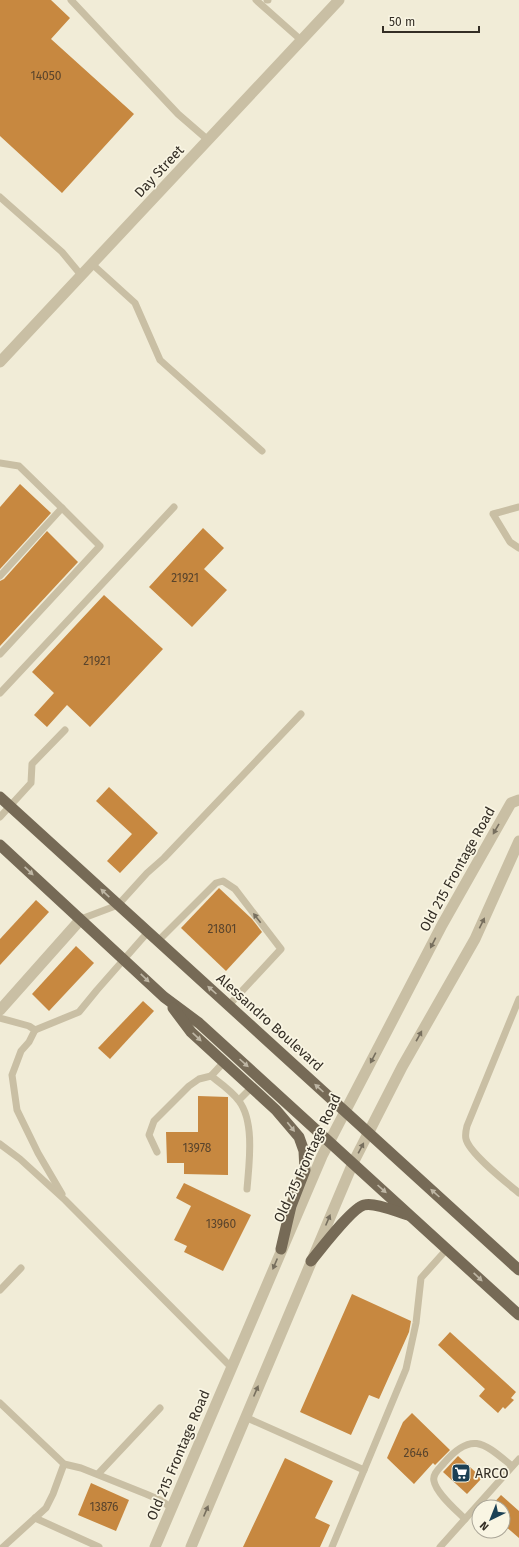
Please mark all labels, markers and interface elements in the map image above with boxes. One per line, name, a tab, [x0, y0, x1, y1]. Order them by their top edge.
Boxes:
scale bar	[383, 8, 479, 34]
text: 50 m	[389, 15, 415, 29]
house number: 14050	[31, 69, 62, 83]
street label: Day Street	[131, 141, 188, 201]
house number: 21921	[171, 571, 199, 585]
house number: 21921	[83, 654, 111, 668]
street label: Old 215 Frontage Road	[416, 804, 499, 935]
one-way arrow	[493, 823, 500, 835]
one-way arrow	[24, 866, 34, 876]
one-way arrow	[100, 889, 111, 898]
one-way arrow	[253, 912, 262, 923]
one-way arrow	[479, 917, 486, 929]
house number: 21801	[207, 922, 237, 936]
one-way arrow	[429, 937, 436, 949]
street label: Alessandro Boulevard	[213, 970, 326, 1075]
one-way arrow	[140, 973, 150, 983]
one-way arrow	[207, 985, 217, 995]
one-way arrow	[416, 1030, 423, 1042]
one-way arrow	[192, 1033, 203, 1042]
one-way arrow	[369, 1052, 376, 1064]
one-way arrow	[238, 1058, 249, 1067]
one-way arrow	[315, 1084, 324, 1093]
street label: Old 215 Frontage Road	[270, 1091, 345, 1225]
one-way arrow	[287, 1122, 296, 1133]
house number: 13978	[183, 1141, 212, 1155]
one-way arrow	[358, 1142, 364, 1154]
one-way arrow	[377, 1184, 387, 1194]
one-way arrow	[430, 1189, 439, 1198]
one-way arrow	[326, 1213, 332, 1225]
house number: 13960	[206, 1217, 237, 1231]
one-way arrow	[272, 1258, 278, 1270]
one-way arrow	[473, 1272, 483, 1282]
one-way arrow	[253, 1386, 259, 1397]
street label: Old 215 Frontage Road	[143, 1387, 214, 1523]
house number: 2646	[403, 1446, 429, 1460]
supermarket icon: ARCO	[450, 1462, 472, 1484]
place label: ARCO	[475, 1465, 509, 1482]
north arrow	[471, 1499, 511, 1539]
house number: 13876	[89, 1500, 119, 1514]
one-way arrow	[202, 1505, 209, 1517]
text: N	[477, 1519, 492, 1533]

